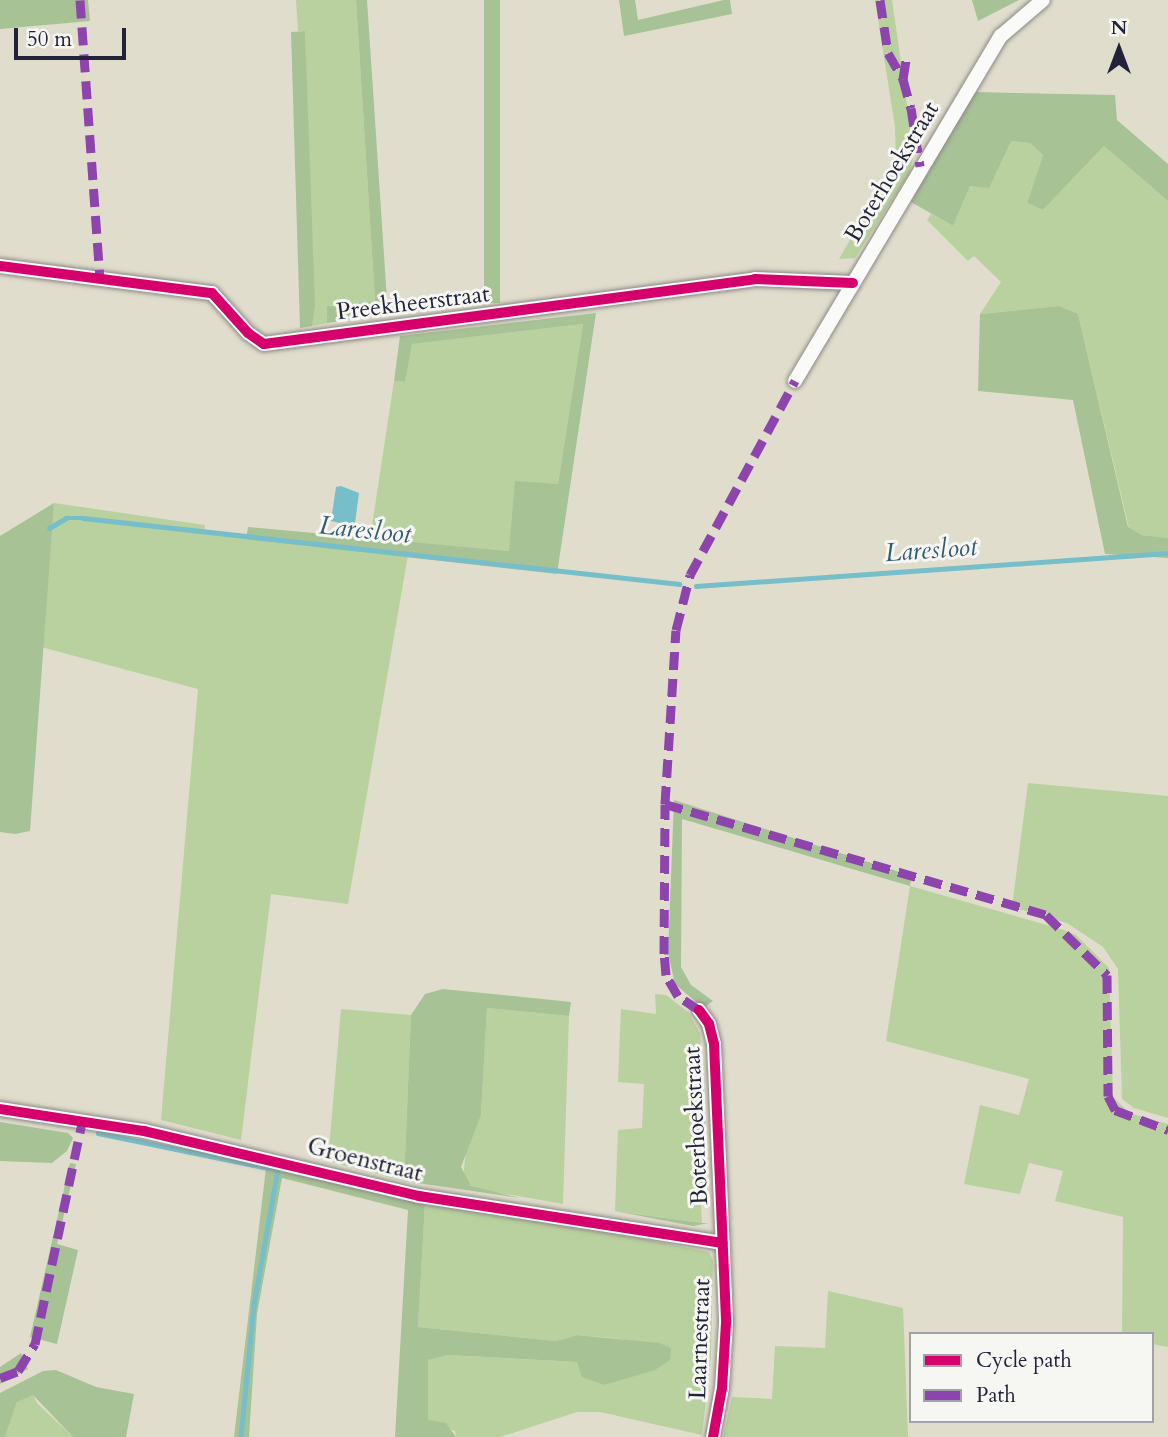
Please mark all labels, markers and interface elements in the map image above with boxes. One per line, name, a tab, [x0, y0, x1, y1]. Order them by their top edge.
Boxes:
scale bar	[18, 14, 130, 58]
north arrow	[1084, 14, 1154, 84]
text: N	[1111, 15, 1127, 41]
text: 50 m	[27, 25, 72, 54]
street label: Boterhoekstraat	[839, 96, 945, 248]
street label: Preekheerstraat	[335, 279, 491, 327]
water label: Laresloot	[317, 510, 413, 550]
water label: Laresloot	[884, 531, 978, 569]
street label: Boterhoekstraat	[677, 1046, 715, 1206]
street label: Groenstraat	[304, 1132, 426, 1188]
street label: Laarnestraat	[683, 1278, 717, 1400]
legend	[909, 1332, 1154, 1423]
text: Cycle path	[976, 1346, 1072, 1375]
text: Path	[976, 1381, 1016, 1410]

